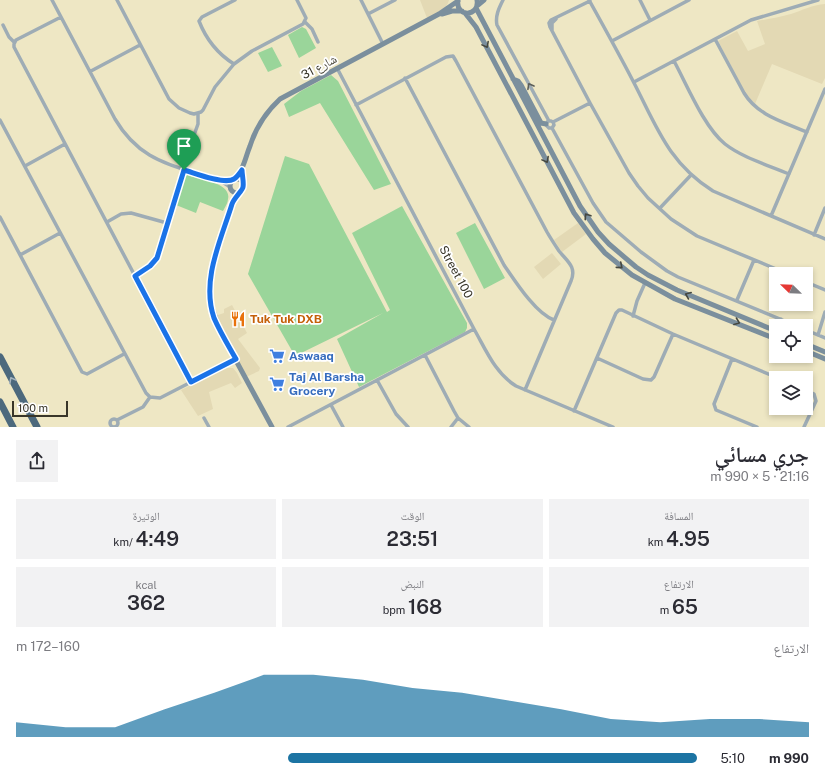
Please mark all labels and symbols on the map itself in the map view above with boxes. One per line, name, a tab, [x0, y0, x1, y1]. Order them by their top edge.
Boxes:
one-way arrow	[481, 41, 489, 49]
street label: شارع 31	[299, 52, 340, 83]
one-way arrow	[528, 83, 535, 90]
pin	[167, 129, 201, 170]
one-way arrow	[542, 156, 549, 164]
one-way arrow	[585, 214, 592, 221]
street label: Street 100	[436, 243, 476, 301]
one-way arrow	[615, 262, 623, 269]
north arrow	[769, 267, 813, 311]
one-way arrow	[685, 292, 693, 300]
restaurant icon: Tuk Tuk DXB	[229, 310, 247, 328]
place label: Tuk Tuk DXB	[250, 312, 322, 326]
one-way arrow	[733, 318, 740, 326]
supermarket icon: Aswaaq	[268, 347, 286, 365]
place label: Aswaaq	[289, 349, 334, 363]
place label: Taj Al Barsha Grocery	[289, 370, 364, 398]
supermarket icon: Taj Al Barsha Grocery	[268, 375, 286, 393]
one-way arrow	[9, 377, 17, 384]
scale bar	[12, 399, 68, 418]

